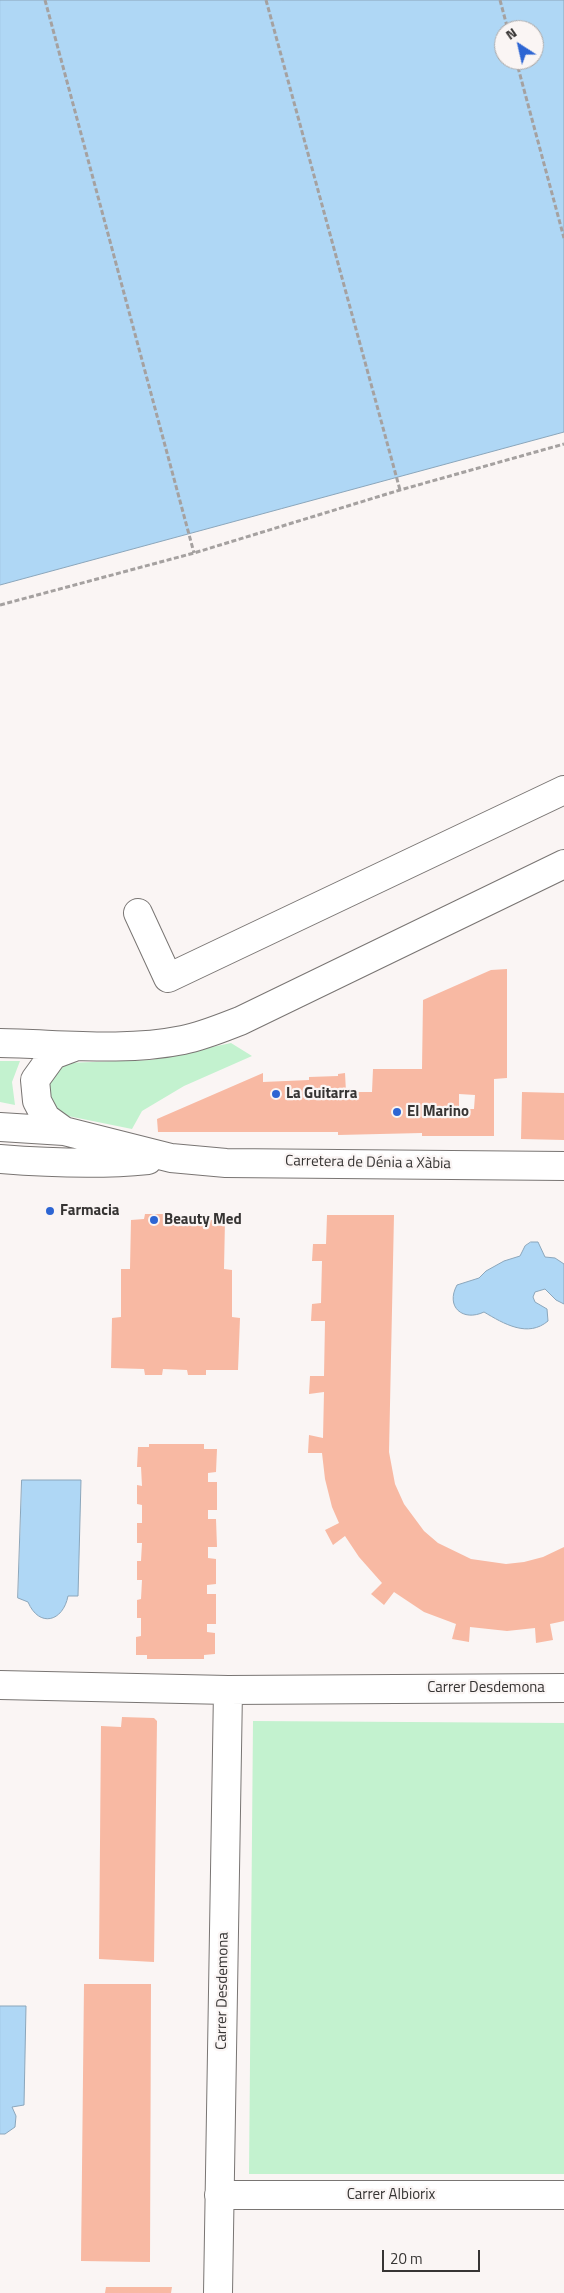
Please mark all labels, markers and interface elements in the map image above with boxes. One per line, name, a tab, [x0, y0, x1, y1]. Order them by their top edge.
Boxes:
north arrow	[494, 20, 544, 70]
text: N	[501, 22, 521, 45]
place label: La Guitarra	[286, 1085, 357, 1103]
marker: La Guitarra	[270, 1088, 282, 1100]
place label: El Marino	[407, 1103, 469, 1121]
marker: El Marino	[391, 1106, 403, 1118]
street label: Carretera de Dénia a Xàbia	[285, 1153, 451, 1173]
place label: Farmacia	[60, 1202, 119, 1220]
marker: Farmacia	[44, 1205, 56, 1217]
place label: Beauty Med	[164, 1211, 242, 1229]
marker: Beauty Med	[148, 1214, 160, 1226]
street label: Carrer Desdemona	[427, 1679, 545, 1697]
street label: Carrer Desdemona	[213, 1932, 233, 2050]
street label: Carrer Albiorix	[347, 2186, 435, 2204]
scale bar	[384, 2240, 482, 2272]
text: 20 m	[390, 2247, 423, 2270]

